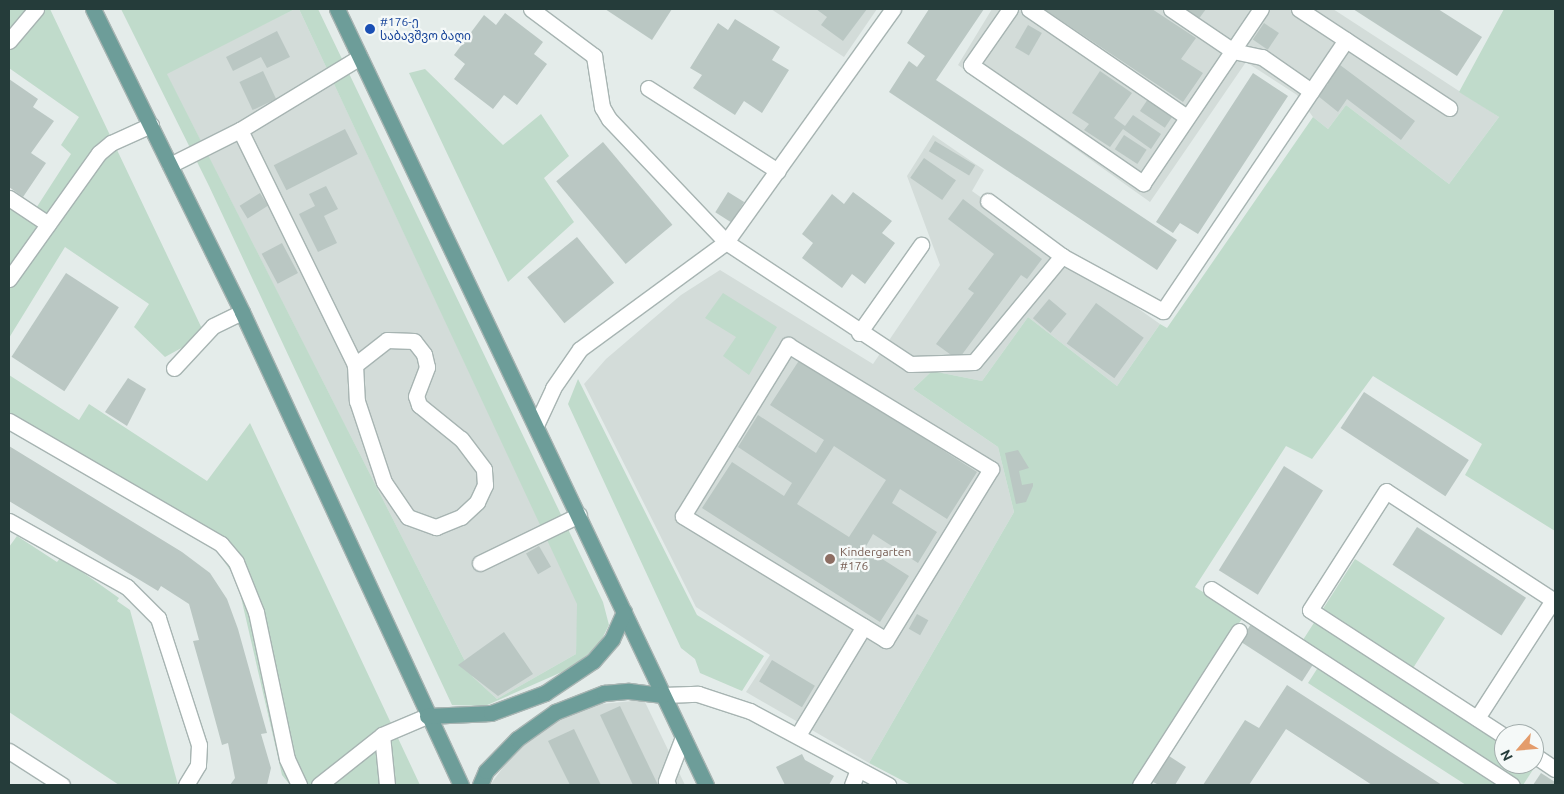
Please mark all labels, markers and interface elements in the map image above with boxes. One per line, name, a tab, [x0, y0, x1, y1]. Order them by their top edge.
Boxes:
place label: #176-ე საბავშვო ბაღი	[380, 15, 471, 43]
marker: #176-ე საბავშვო ბაღი	[364, 23, 376, 35]
place label: Kindergarten #176	[840, 545, 911, 573]
marker: Kindergarten #176	[824, 553, 836, 565]
north arrow	[1494, 724, 1544, 774]
text: N	[1497, 747, 1516, 764]

